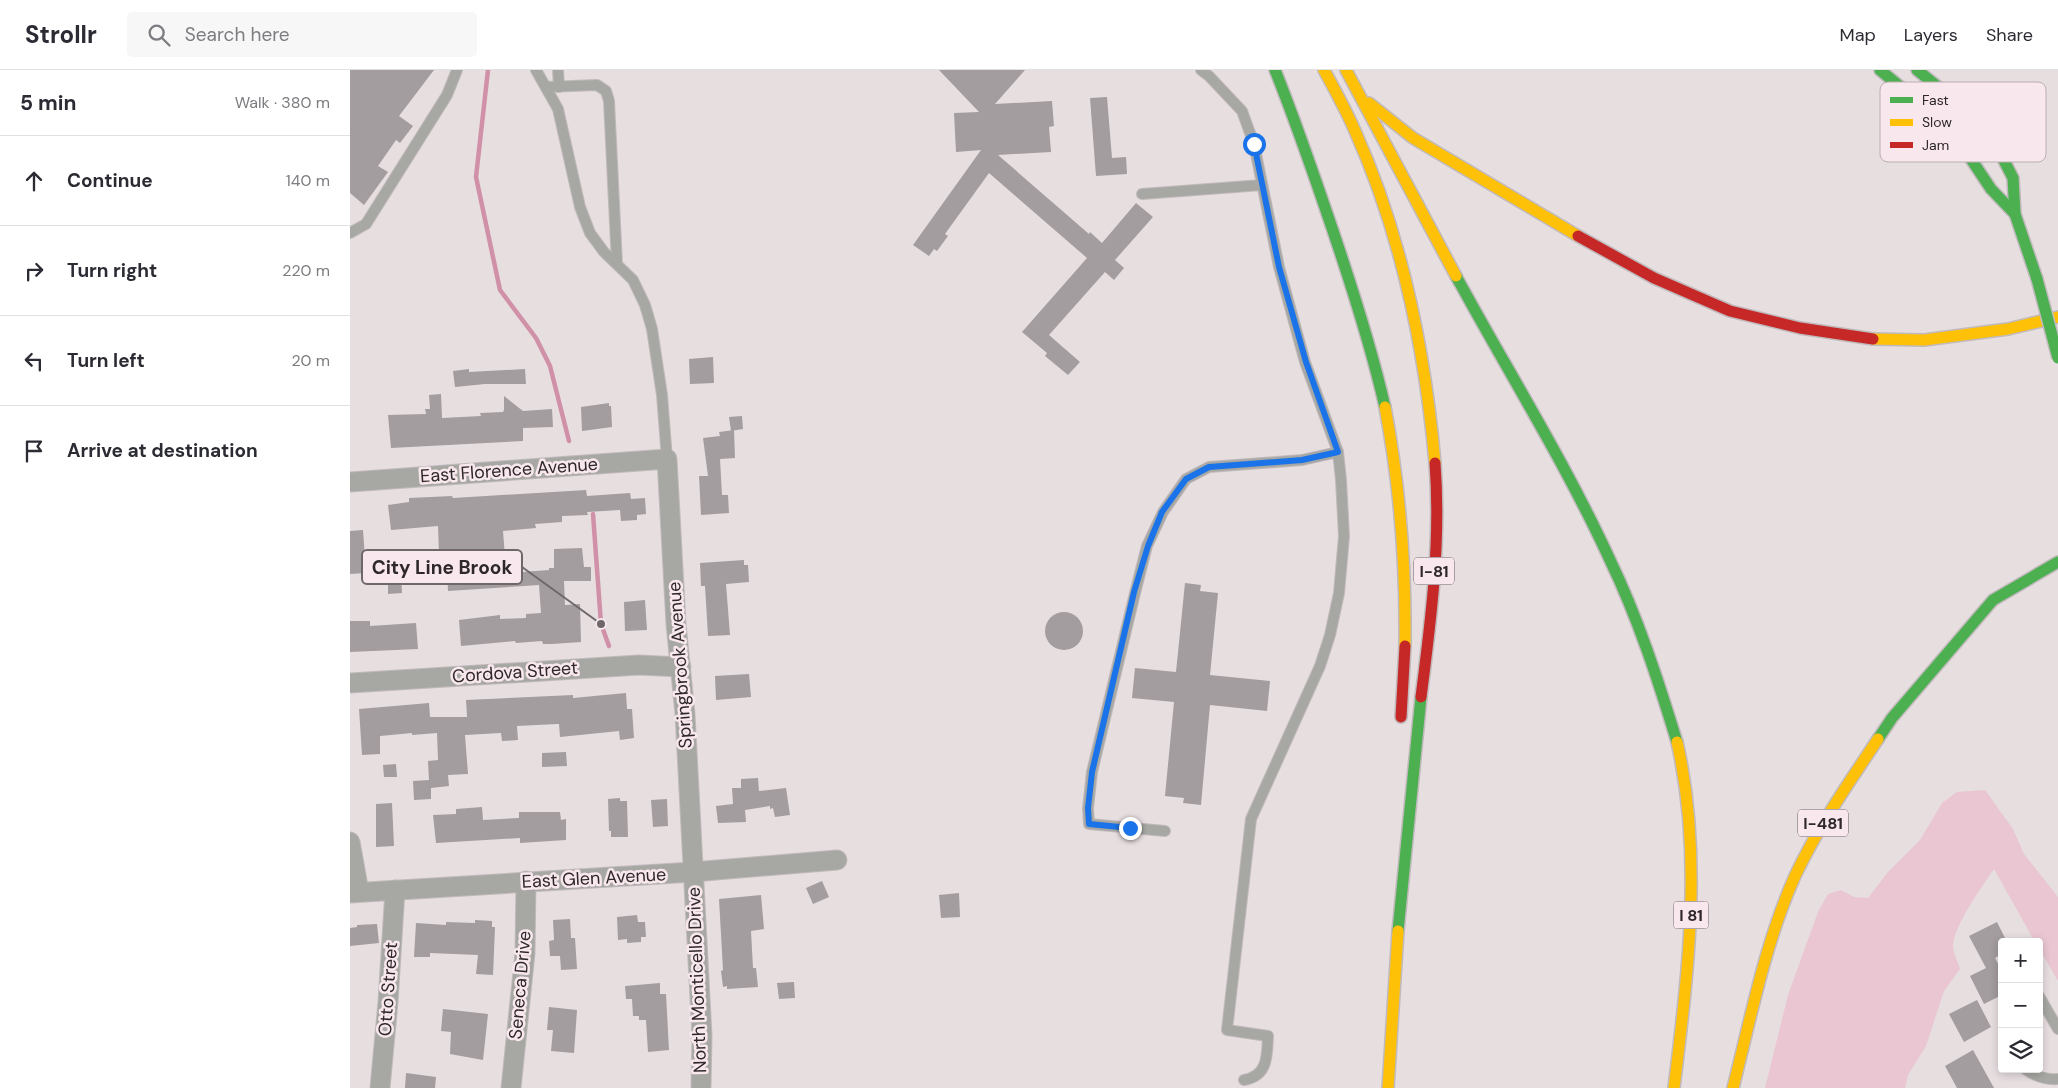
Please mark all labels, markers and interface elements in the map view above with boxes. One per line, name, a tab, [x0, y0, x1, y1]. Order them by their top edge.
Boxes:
search box	[127, 12, 477, 57]
text: Strollr	[25, 19, 97, 50]
icon: search	[145, 21, 173, 49]
text: Search here	[185, 22, 290, 47]
text: Map	[1840, 23, 1876, 47]
text: Layers	[1904, 23, 1958, 47]
text: Share	[1986, 23, 2033, 47]
legend	[1880, 82, 2046, 162]
text: 5 min	[20, 89, 76, 117]
text: Fast	[1922, 91, 1949, 109]
text: Walk · 380 m	[235, 92, 330, 113]
text: Slow	[1922, 113, 1952, 131]
route start	[1243, 133, 1266, 156]
text: Jam	[1922, 136, 1949, 154]
icon: ahead	[20, 167, 48, 195]
text: Continue	[67, 168, 153, 193]
text: 140 m	[286, 170, 330, 191]
icon: right	[20, 257, 48, 285]
text: Turn right	[67, 258, 157, 283]
text: 220 m	[282, 260, 330, 281]
icon: left	[20, 347, 48, 375]
text: Turn left	[67, 348, 145, 373]
text: 20 m	[291, 350, 330, 371]
icon: arrive	[20, 437, 48, 465]
text: Arrive at destination	[67, 438, 258, 463]
street label: East Florence Avenue	[419, 452, 599, 488]
callout: City Line Brook	[362, 550, 522, 584]
text: City Line Brook	[372, 555, 512, 580]
road number: I-81	[1414, 558, 1454, 584]
street label: Springbrook Avenue	[662, 581, 698, 749]
street label: Cordova Street	[451, 656, 579, 688]
road number: I-481	[1798, 810, 1848, 836]
route end	[1119, 817, 1142, 840]
street label: East Glen Avenue	[521, 862, 667, 894]
street label: North Monticello Drive	[682, 887, 712, 1073]
road number: I 81	[1674, 902, 1708, 928]
street label: Seneca Drive	[503, 930, 537, 1040]
map controls	[1998, 938, 2043, 1073]
button: +	[1998, 938, 2043, 983]
street label: Otto Street	[373, 941, 403, 1037]
button: −	[1998, 983, 2043, 1028]
button: layers	[1998, 1028, 2043, 1073]

